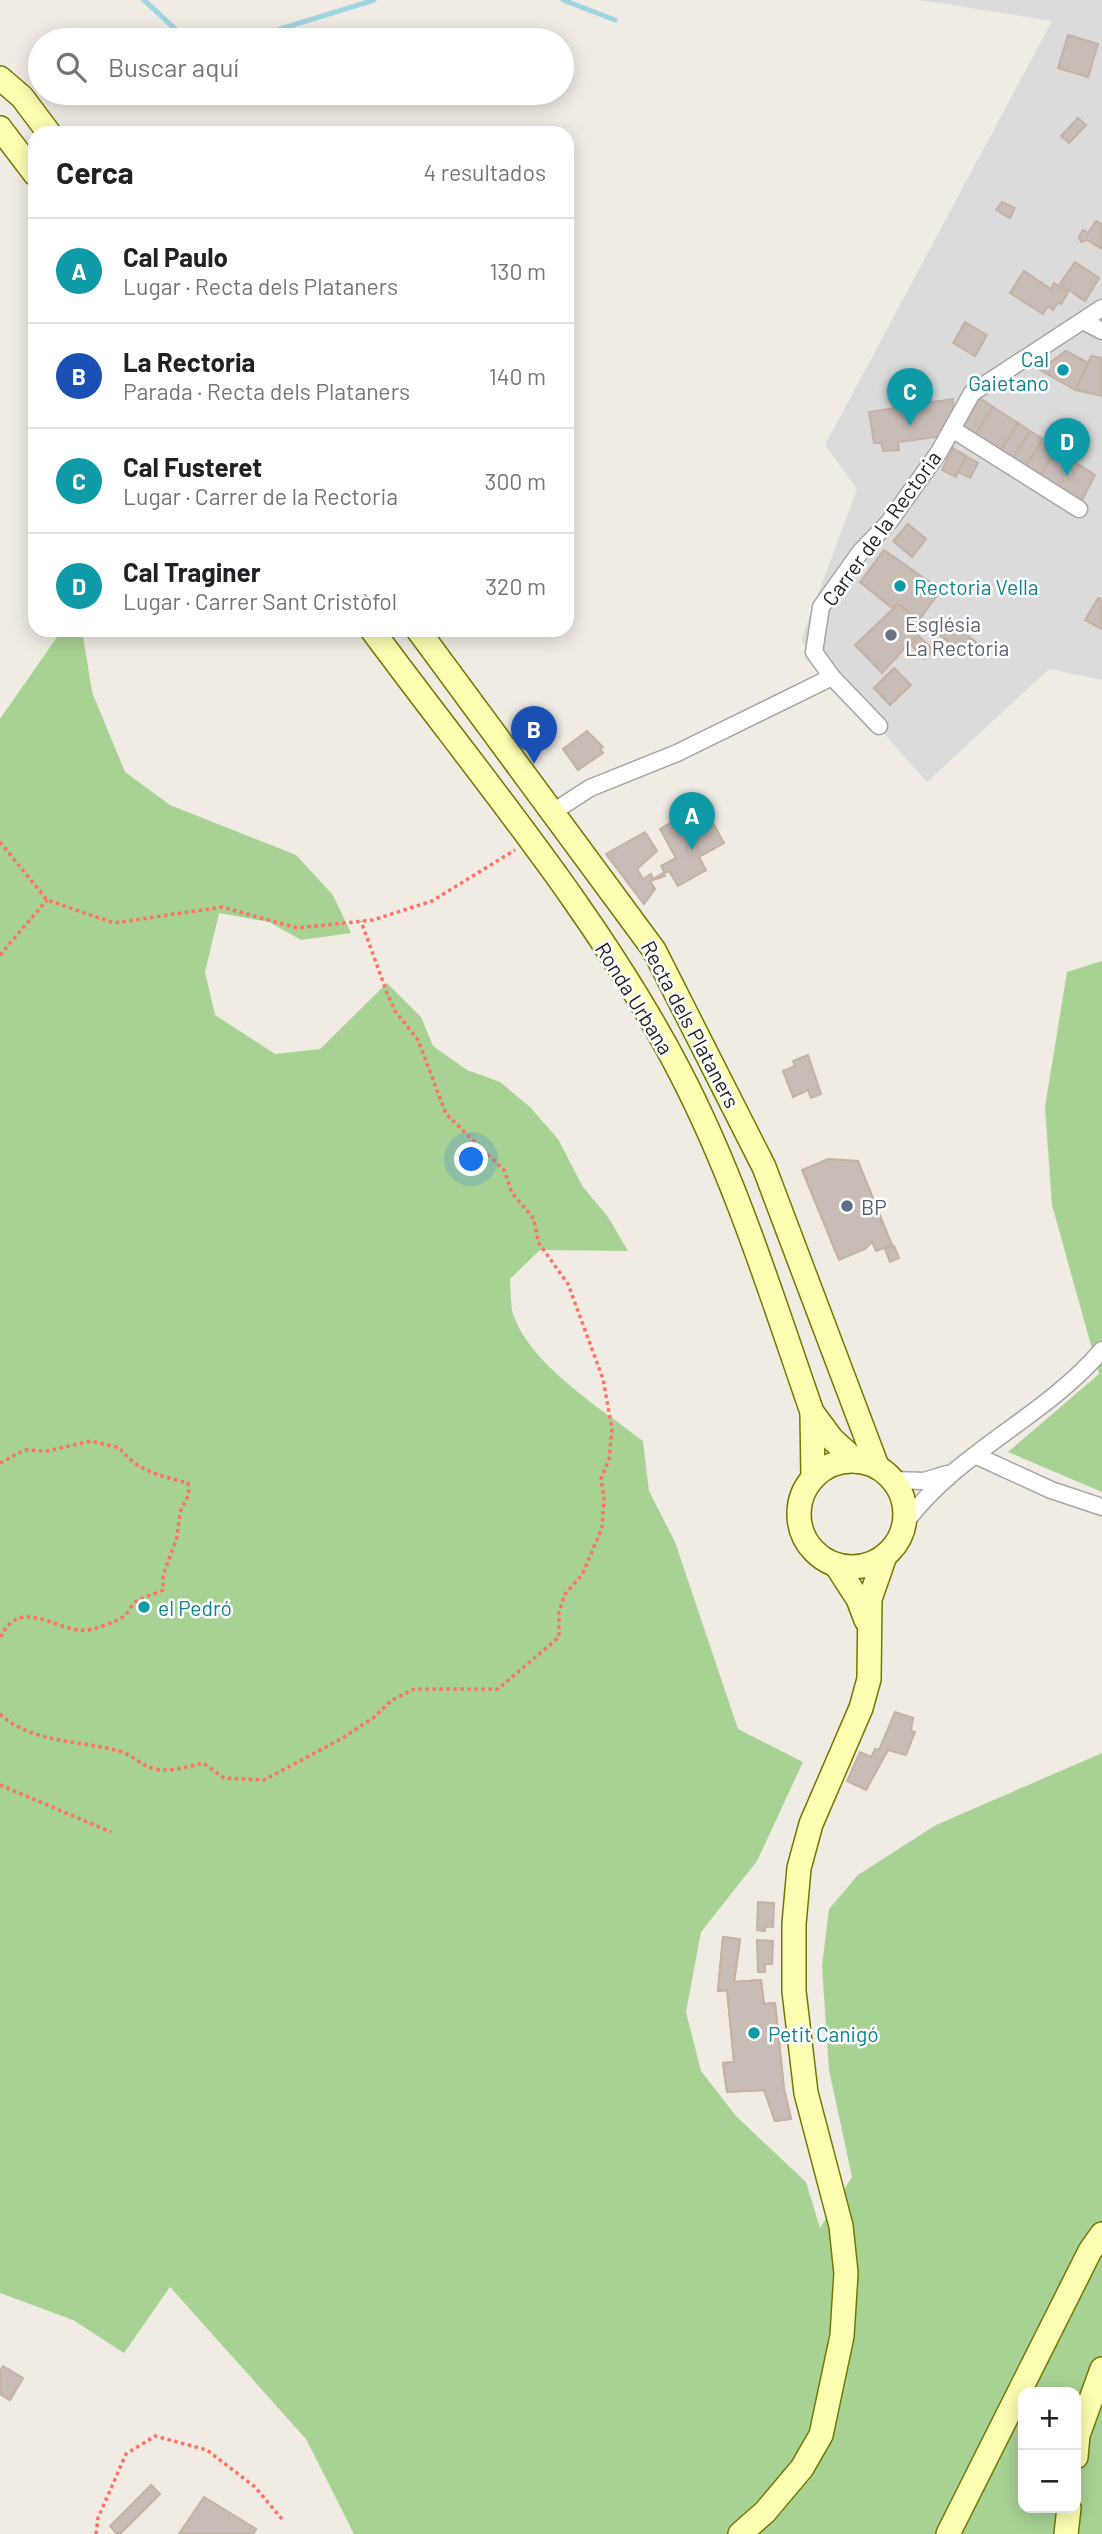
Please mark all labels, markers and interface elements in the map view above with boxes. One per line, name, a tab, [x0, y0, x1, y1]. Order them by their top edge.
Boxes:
search box	[28, 28, 574, 105]
icon: search	[52, 48, 90, 86]
text: Buscar aquí	[108, 51, 239, 82]
text: Cerca	[56, 154, 134, 190]
text: 4 resultados	[423, 158, 546, 186]
text: Cal Paulo	[123, 241, 228, 272]
text: A	[71, 257, 87, 285]
text: 130 m	[489, 257, 546, 285]
text: Lugar · Recta dels Plataners	[123, 272, 398, 300]
text: La Rectoria	[123, 346, 255, 377]
place label: Cal Gaietano	[968, 346, 1049, 395]
text: B	[72, 362, 86, 390]
text: 140 m	[489, 362, 546, 390]
marker: Cal Gaietano	[1055, 362, 1071, 378]
pin: C	[887, 368, 933, 426]
text: Parada · Recta dels Plataners	[123, 377, 410, 405]
pin: D	[1044, 418, 1090, 476]
street label: Carrer de la Rectoria	[816, 446, 946, 610]
text: Cal Fusteret	[123, 451, 262, 482]
text: C	[72, 467, 86, 495]
text: 300 m	[485, 467, 546, 495]
text: Lugar · Carrer de la Rectoria	[123, 482, 398, 510]
text: Cal Traginer	[123, 556, 261, 587]
text: D	[72, 572, 86, 600]
text: 320 m	[485, 572, 546, 600]
place label: Rectoria Vella	[914, 574, 1039, 599]
marker: Rectoria Vella	[892, 578, 908, 594]
text: Lugar · Carrer Sant Cristòfol	[123, 587, 397, 615]
place label: Església La Rectoria	[905, 611, 1009, 660]
marker: Església La Rectoria	[883, 627, 899, 643]
pin: B	[511, 706, 557, 764]
pin: A	[669, 792, 715, 850]
street label: Recta dels Plataners	[636, 936, 746, 1112]
street label: Ronda Urbana	[591, 937, 679, 1059]
your location	[454, 1142, 488, 1176]
place label: BP	[861, 1194, 887, 1219]
marker: BP	[839, 1198, 855, 1214]
place label: el Pedró	[158, 1595, 232, 1620]
marker: el Pedró	[136, 1599, 152, 1615]
place label: Petit Canigó	[768, 2021, 878, 2046]
marker: Petit Canigó	[746, 2025, 762, 2041]
map controls	[1018, 2387, 1081, 2513]
button: +	[1018, 2387, 1081, 2450]
button: −	[1018, 2450, 1081, 2513]

